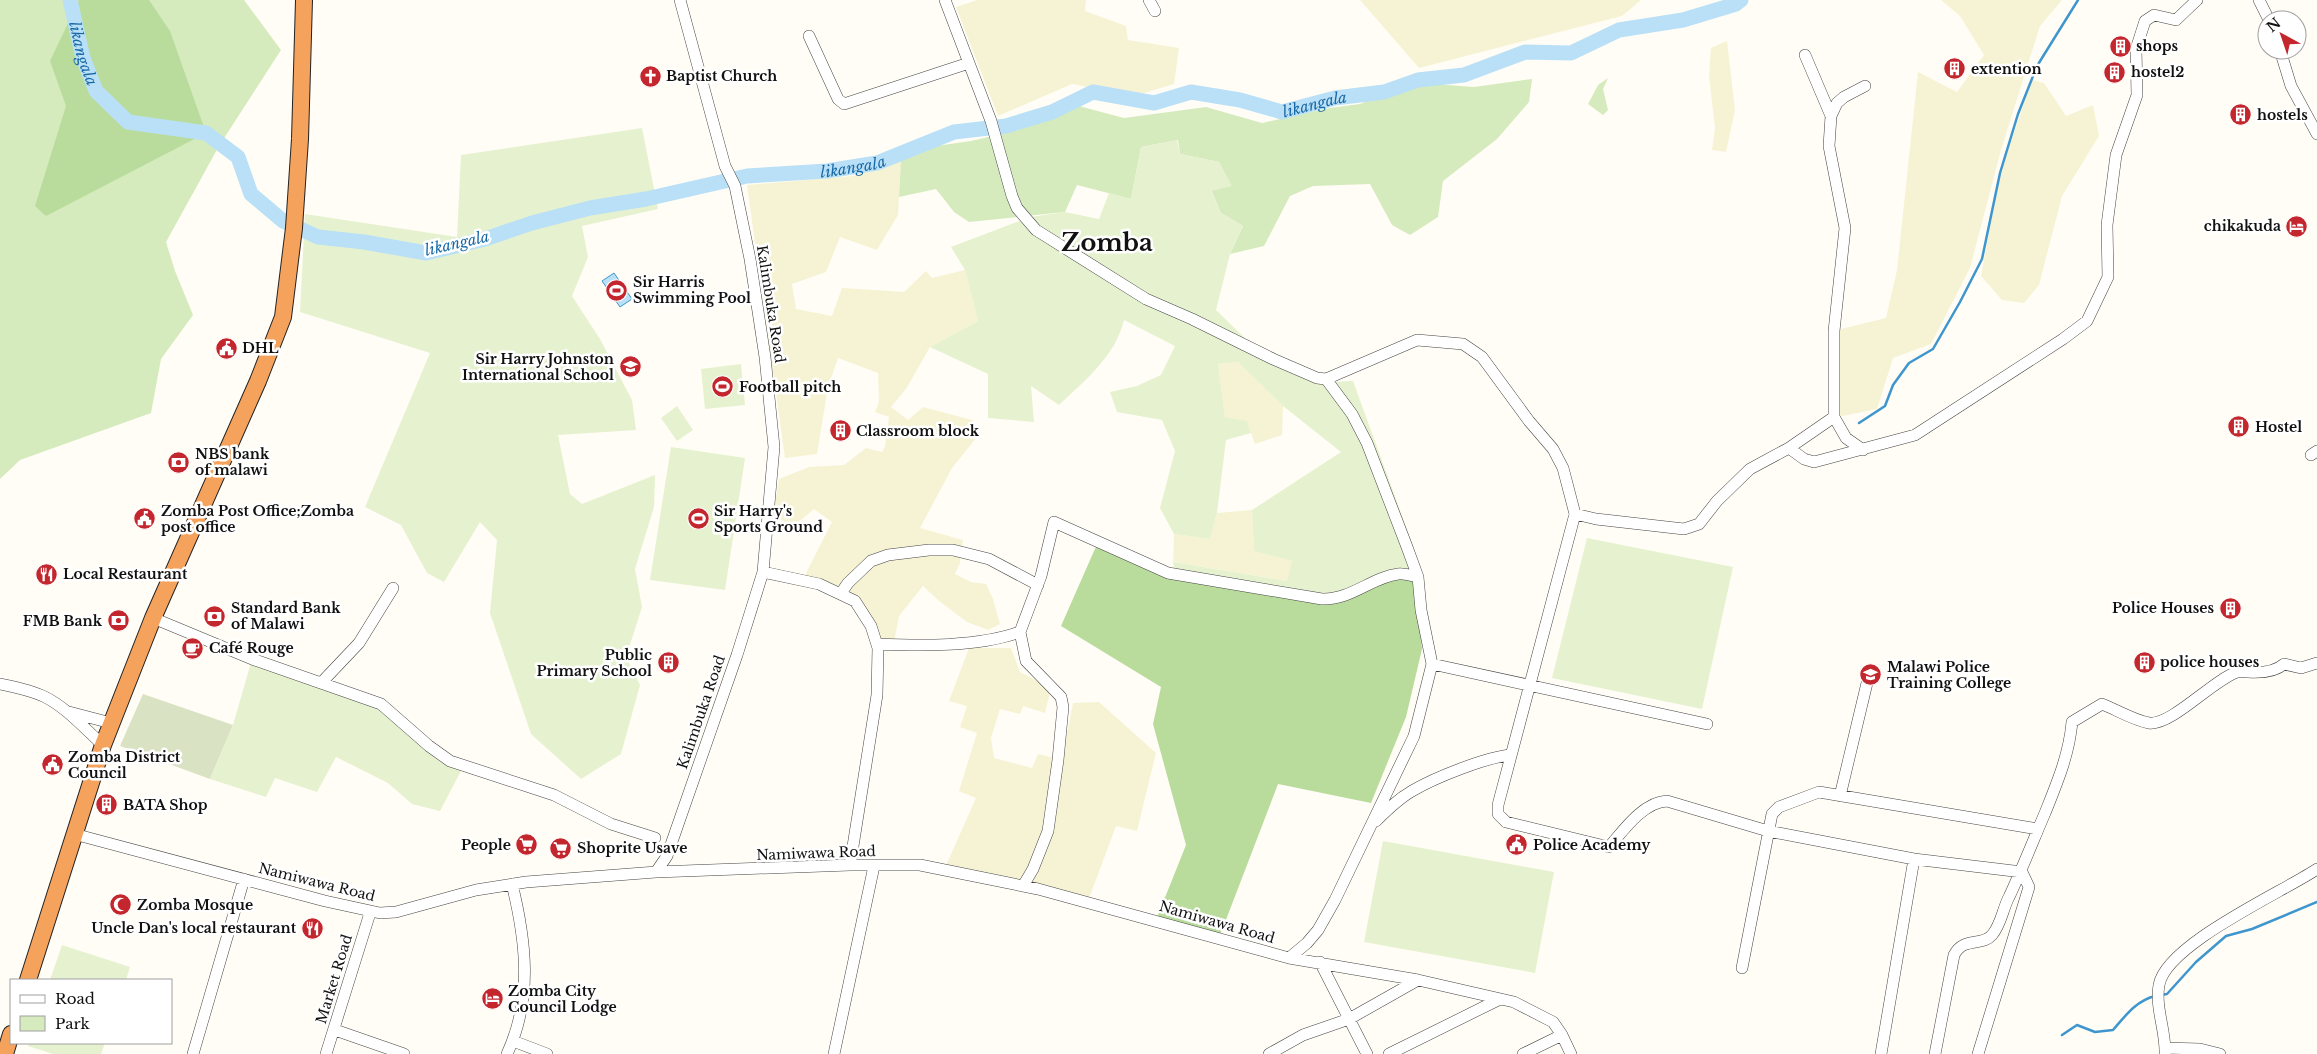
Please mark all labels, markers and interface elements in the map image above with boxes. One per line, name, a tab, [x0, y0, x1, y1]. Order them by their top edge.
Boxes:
north arrow	[2257, 10, 2307, 60]
text: N	[2263, 14, 2284, 36]
water label: likangala	[66, 20, 102, 88]
building icon: shops	[2108, 34, 2132, 58]
place label: shops	[2136, 37, 2179, 55]
building icon: extention	[1943, 57, 1967, 81]
place label: extention	[1971, 60, 2042, 78]
building icon: hostel2	[2103, 60, 2127, 84]
place label: hostel2	[2131, 63, 2184, 81]
church icon: Baptist Church	[638, 64, 662, 88]
place label: Baptist Church	[666, 67, 777, 85]
water label: likangala	[1280, 87, 1348, 121]
building icon: hostels	[2229, 103, 2253, 127]
place label: hostels	[2257, 106, 2308, 124]
water label: likangala	[820, 151, 888, 181]
hotel icon: chikakuda	[2285, 214, 2309, 238]
place label: chikakuda	[2204, 217, 2281, 235]
water label: likangala	[423, 226, 491, 260]
district label: Zomba	[1061, 228, 1153, 257]
street label: Kalimbuka Road	[753, 244, 789, 365]
place label: Sir Harris Swimming Pool	[633, 273, 751, 307]
sports icon: Sir Harris Swimming Pool	[605, 278, 629, 302]
public building icon: DHL	[214, 336, 238, 360]
place label: DHL	[242, 339, 279, 357]
place label: Sir Harry Johnston International School	[462, 350, 614, 384]
school or university icon: Sir Harry Johnston International School	[618, 355, 642, 379]
sports icon: Football pitch	[711, 375, 735, 399]
place label: Football pitch	[739, 378, 841, 396]
building icon: Hostel	[2227, 415, 2251, 439]
place label: Hostel	[2255, 418, 2302, 436]
building icon: Classroom block	[828, 419, 852, 443]
place label: Classroom block	[856, 422, 980, 440]
place label: NBS bank of malawi	[195, 445, 270, 479]
bank icon: NBS bank of malawi	[167, 450, 191, 474]
place label: Zomba Post Office;Zomba post office	[161, 502, 354, 536]
place label: Sir Harry's Sports Ground	[714, 502, 823, 536]
public building icon: Zomba Post Office;Zomba post office	[133, 507, 157, 531]
sports icon: Sir Harry's Sports Ground	[686, 507, 710, 531]
restaurant icon: Local Restaurant	[35, 562, 59, 586]
place label: Local Restaurant	[63, 565, 188, 583]
building icon: Police Houses	[2218, 596, 2242, 620]
place label: Standard Bank of Malawi	[231, 599, 341, 633]
place label: Police Houses	[2112, 599, 2214, 617]
bank icon: Standard Bank of Malawi	[203, 604, 227, 628]
bank icon: FMB Bank	[106, 609, 130, 633]
place label: FMB Bank	[23, 612, 103, 630]
cafe icon: Café Rouge	[181, 636, 205, 660]
place label: Café Rouge	[209, 639, 294, 657]
place label: Public Primary School	[536, 646, 652, 680]
building icon: police houses	[2132, 650, 2156, 674]
building icon: Public Primary School	[656, 651, 680, 675]
street label: Kalimbuka Road	[673, 652, 729, 771]
place label: police houses	[2160, 653, 2260, 671]
place label: Malawi Police Training College	[1887, 658, 2011, 692]
school or university icon: Malawi Police Training College	[1859, 663, 1883, 687]
place label: Zomba District Council	[68, 748, 181, 782]
public building icon: Zomba District Council	[40, 753, 64, 777]
building icon: BATA Shop	[95, 793, 119, 817]
place label: BATA Shop	[123, 796, 208, 814]
supermarket icon: People	[515, 833, 539, 857]
public building icon: Police Academy	[1505, 833, 1529, 857]
place label: People	[461, 836, 511, 854]
supermarket icon: Shoprite Usave	[549, 836, 573, 860]
place label: Police Academy	[1533, 836, 1651, 854]
place label: Shoprite Usave	[577, 839, 687, 857]
street label: Namiwawa Road	[756, 842, 877, 864]
street label: Namiwawa Road	[257, 859, 378, 905]
mosque icon: Zomba Mosque	[109, 893, 133, 917]
place label: Zomba Mosque	[137, 896, 253, 914]
street label: Namiwawa Road	[1157, 897, 1277, 947]
restaurant icon: Uncle Dan's local restaurant	[300, 916, 324, 940]
place label: Uncle Dan's local restaurant	[91, 919, 297, 937]
street label: Market Road	[312, 932, 356, 1026]
legend	[10, 979, 172, 1044]
place label: Zomba City Council Lodge	[508, 982, 617, 1016]
hotel icon: Zomba City Council Lodge	[480, 987, 504, 1011]
text: Road	[55, 989, 95, 1008]
text: Park	[55, 1014, 91, 1033]

